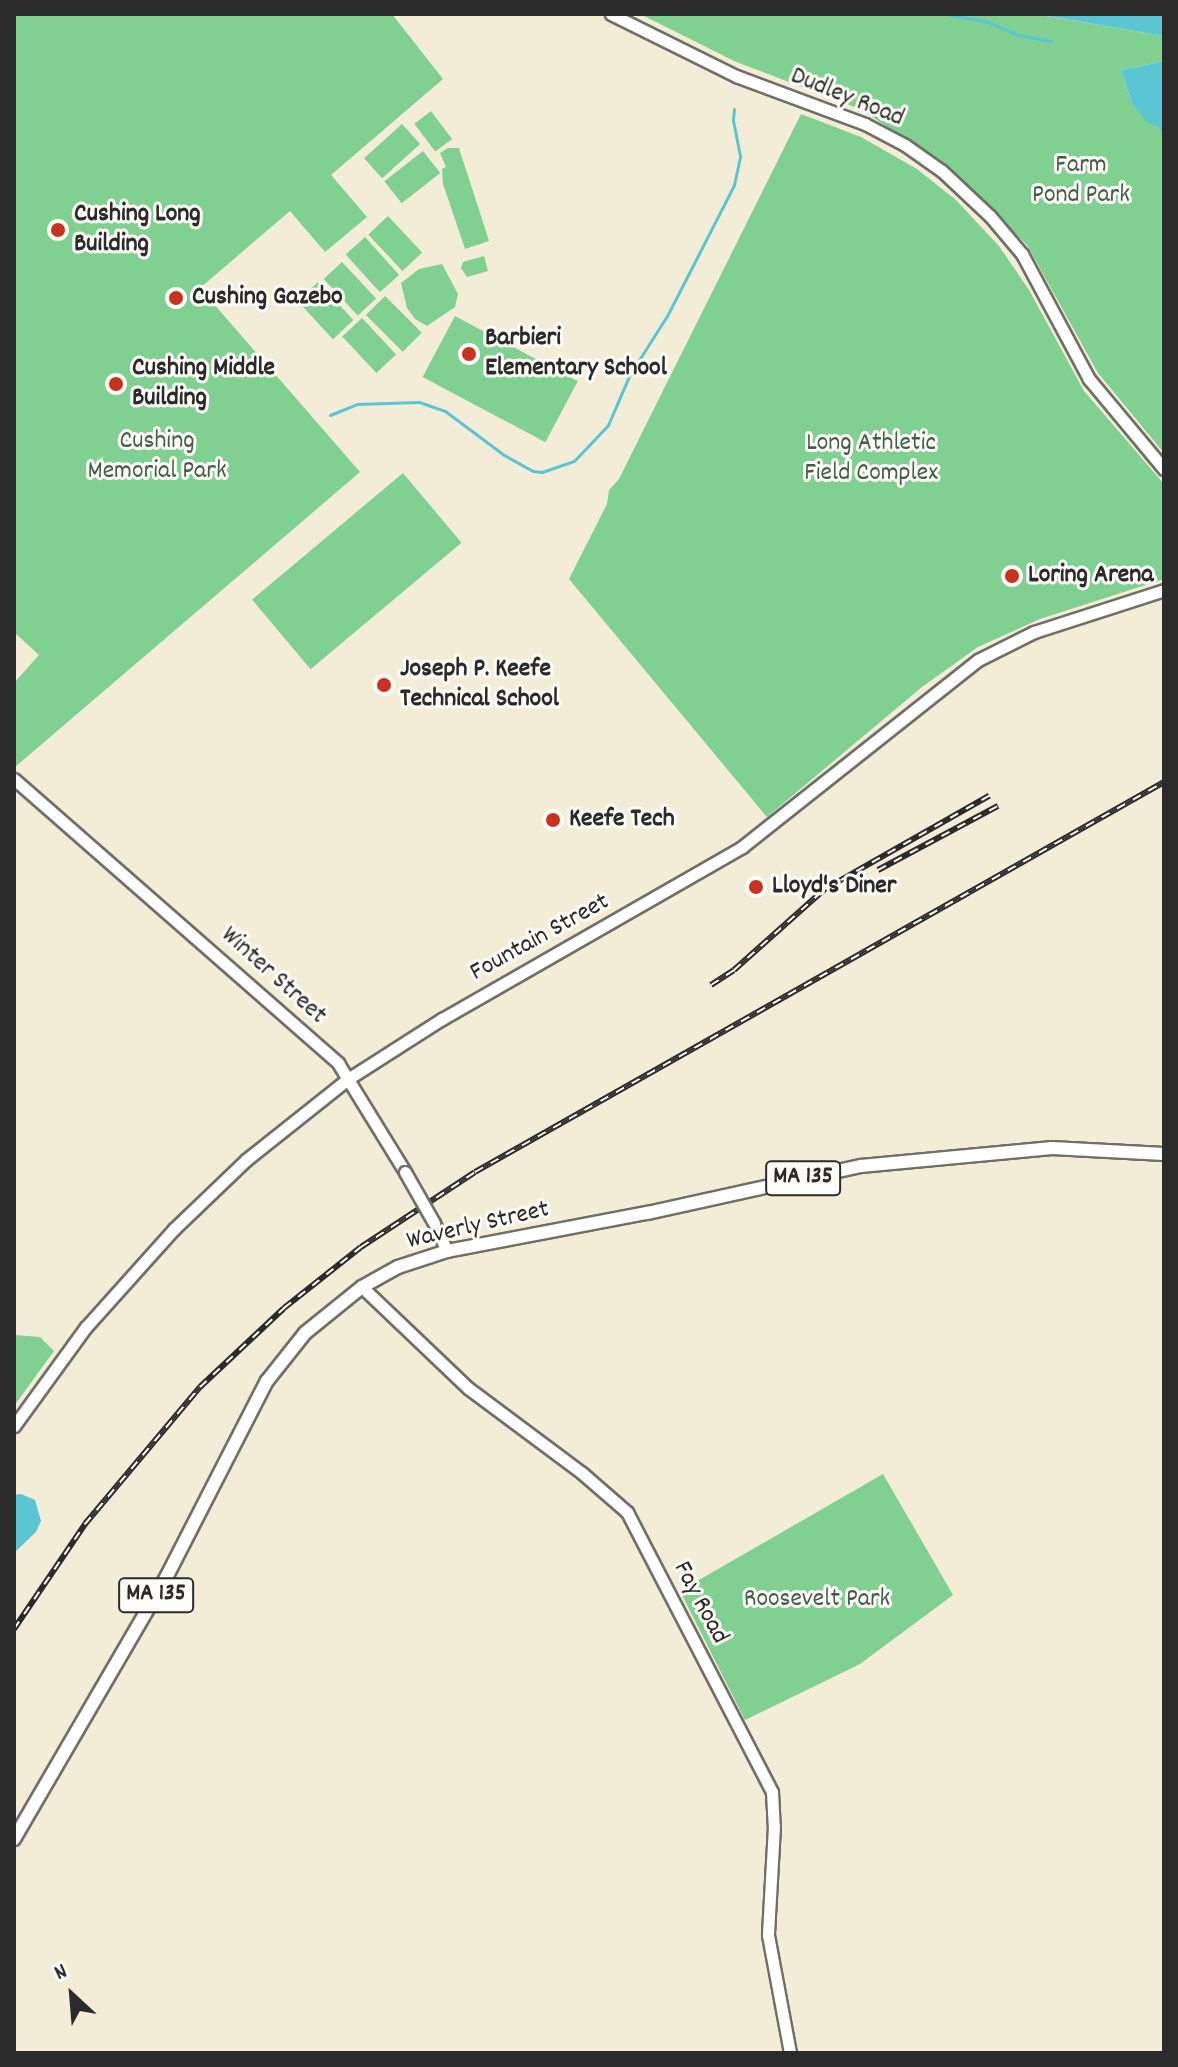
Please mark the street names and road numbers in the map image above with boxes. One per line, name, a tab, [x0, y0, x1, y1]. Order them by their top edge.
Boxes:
street label: Dudley Road	[786, 61, 908, 135]
street label: Fountain Street	[465, 887, 615, 989]
street label: Winter Street	[214, 920, 332, 1032]
road number: MA 135	[765, 1158, 841, 1198]
street label: Waverly Street	[404, 1195, 552, 1257]
street label: Fay Road	[665, 1556, 735, 1650]
road number: MA 135	[118, 1575, 194, 1615]

